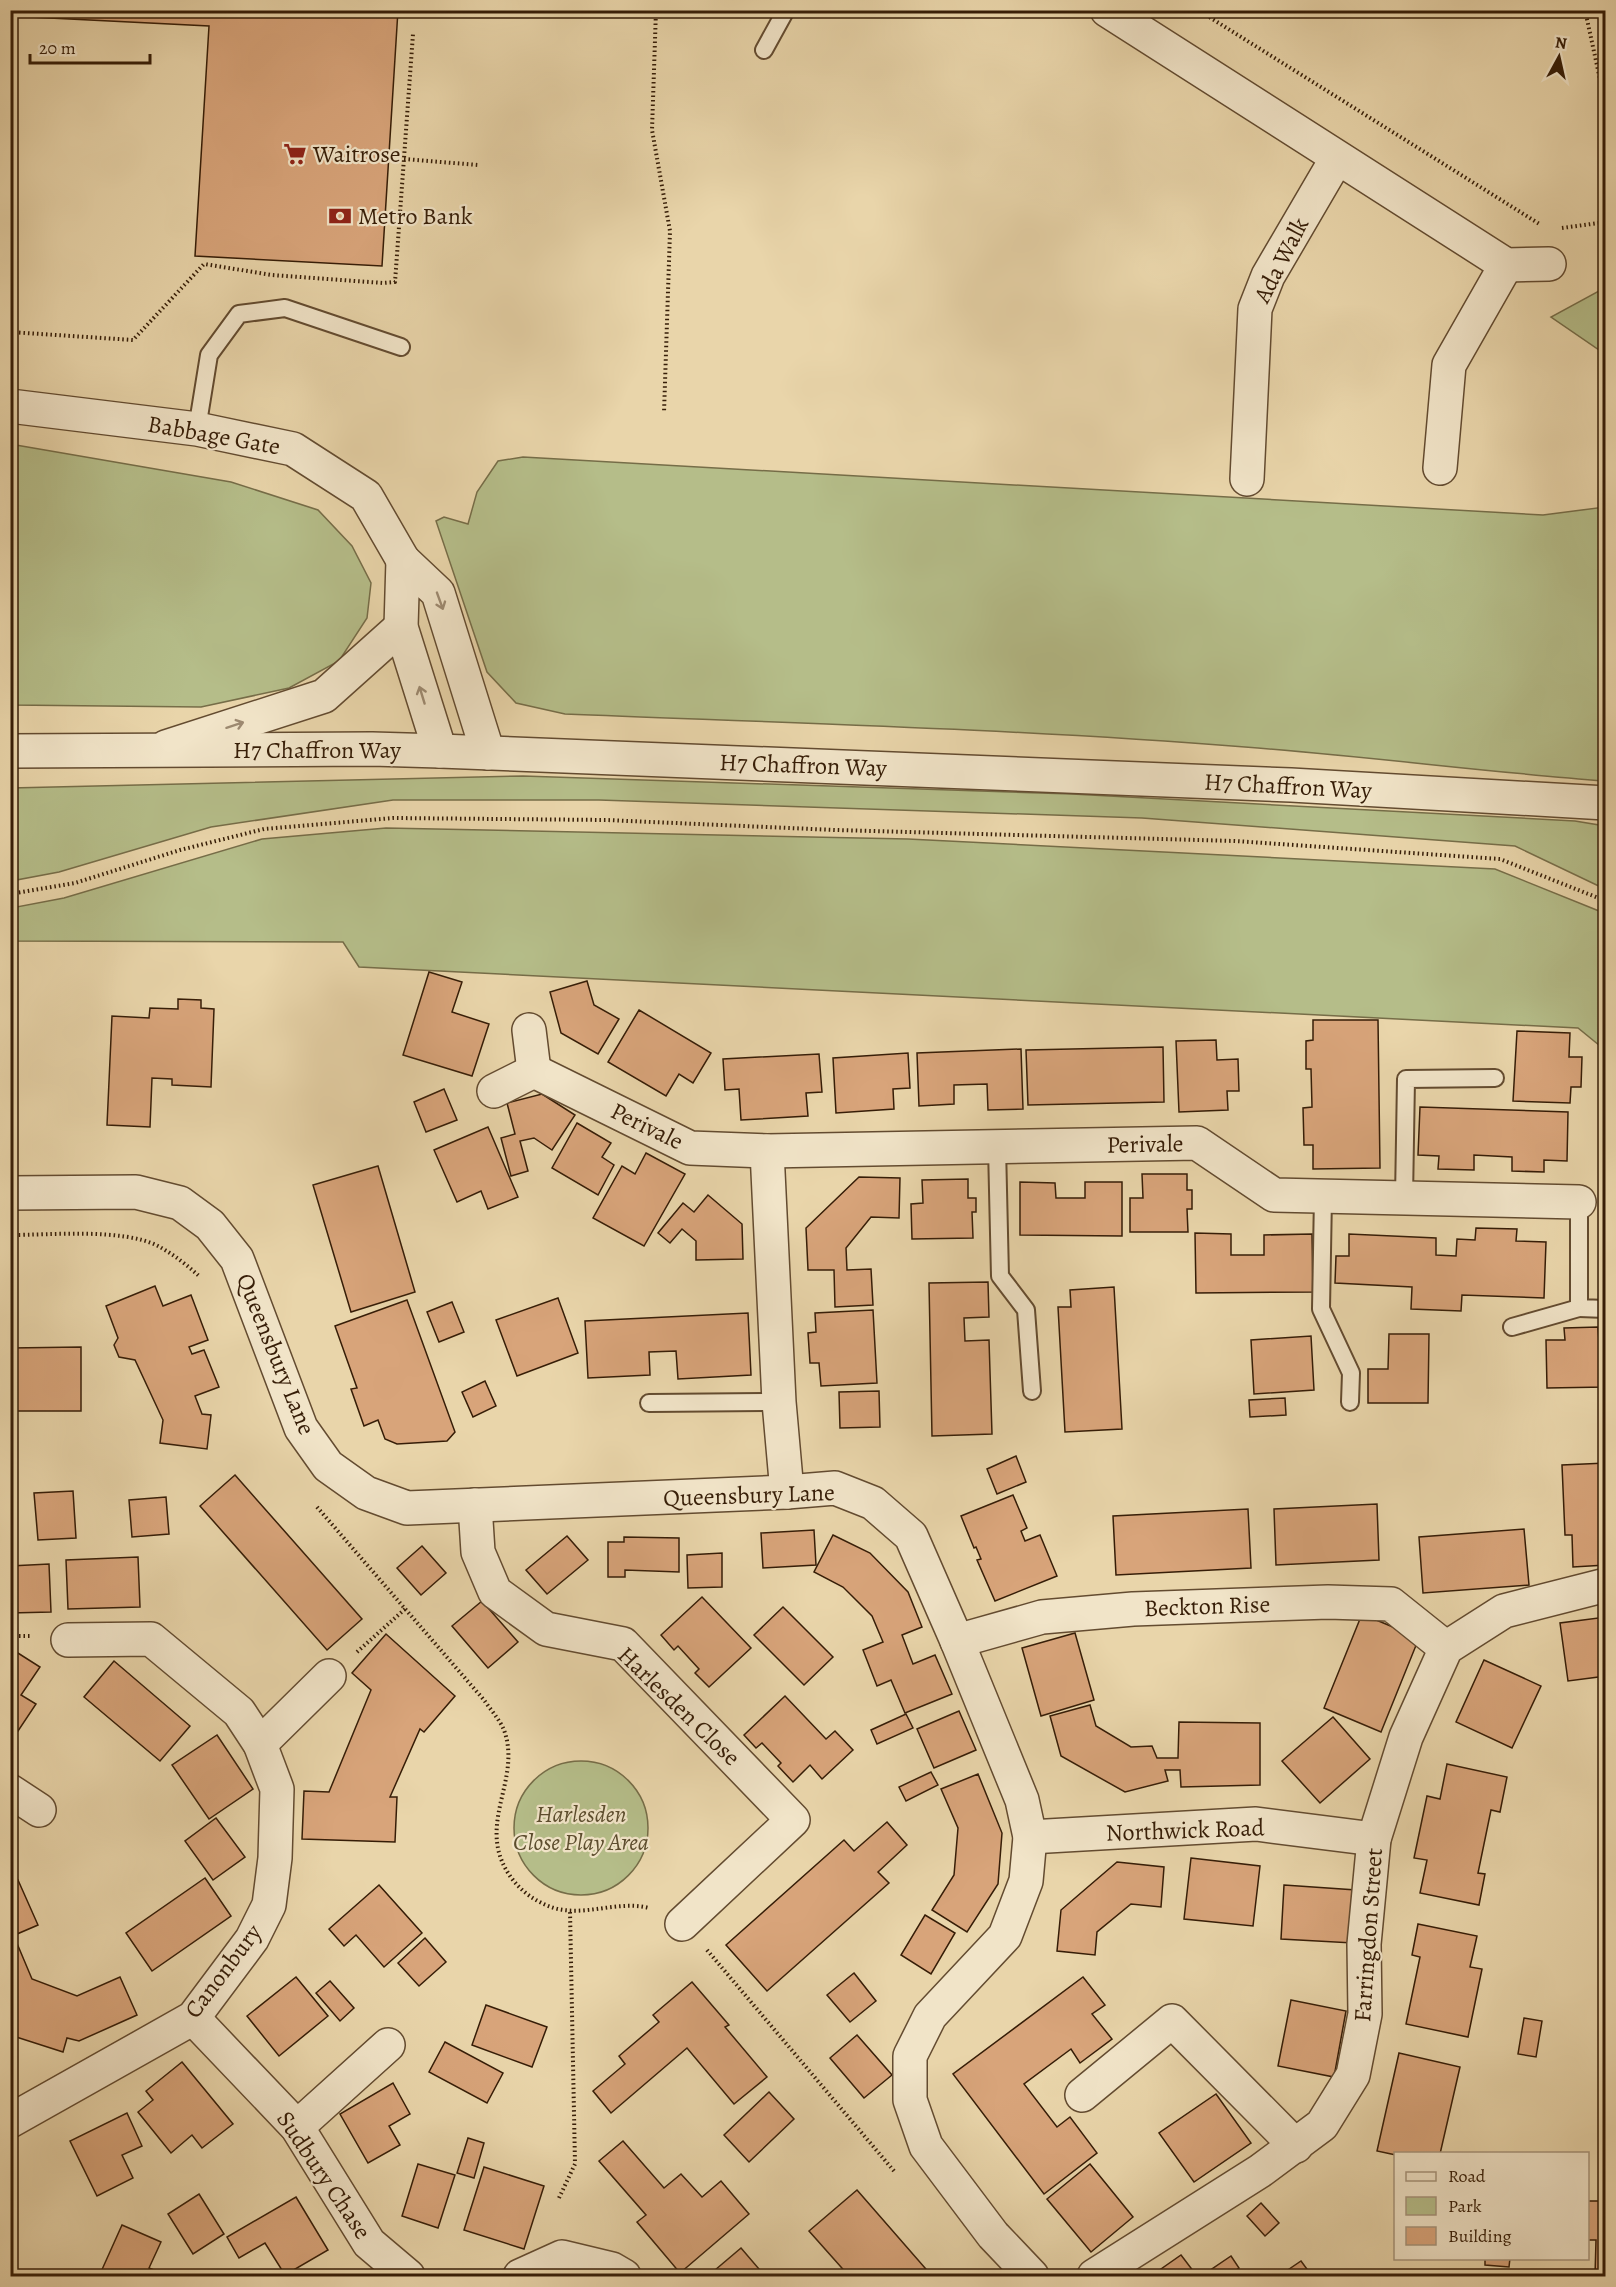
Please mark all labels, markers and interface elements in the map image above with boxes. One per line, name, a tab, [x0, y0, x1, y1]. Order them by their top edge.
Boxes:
scale bar	[30, 27, 150, 65]
north arrow	[1529, 27, 1589, 87]
text: N	[1554, 31, 1569, 55]
text: 20 m	[39, 36, 76, 60]
place label: Waitrose	[312, 138, 401, 170]
supermarket icon: Waitrose	[282, 141, 308, 167]
place label: Metro Bank	[358, 200, 473, 232]
bank icon: Metro Bank	[327, 203, 353, 229]
street label: Ada Walk	[1245, 212, 1316, 309]
street label: Babbage Gate	[145, 408, 283, 462]
one-way arrow	[436, 592, 447, 610]
one-way arrow	[416, 686, 427, 705]
one-way arrow	[225, 719, 244, 730]
street label: H7 Chaffron Way	[233, 734, 401, 766]
street label: H7 Chaffron Way	[719, 746, 888, 784]
street label: H7 Chaffron Way	[1203, 766, 1373, 806]
street label: Perivale	[605, 1095, 689, 1157]
street label: Perivale	[1106, 1127, 1184, 1161]
street label: Queensbury Lane	[229, 1269, 323, 1439]
street label: Queensbury Lane	[663, 1476, 835, 1514]
street label: Beckton Rise	[1143, 1588, 1271, 1624]
street label: Harlesden Close	[611, 1639, 747, 1773]
park label: Harlesden Close Play Area	[513, 1798, 649, 1858]
street label: Northwick Road	[1105, 1811, 1265, 1849]
street label: Farringdon Street	[1346, 1847, 1390, 2023]
street label: Canonbury	[177, 1917, 269, 2025]
street label: Sudbury Chase	[269, 2105, 379, 2245]
legend	[1394, 2152, 1589, 2260]
text: Road	[1448, 2164, 1486, 2188]
text: Park	[1448, 2194, 1482, 2218]
text: Building	[1448, 2224, 1512, 2248]

